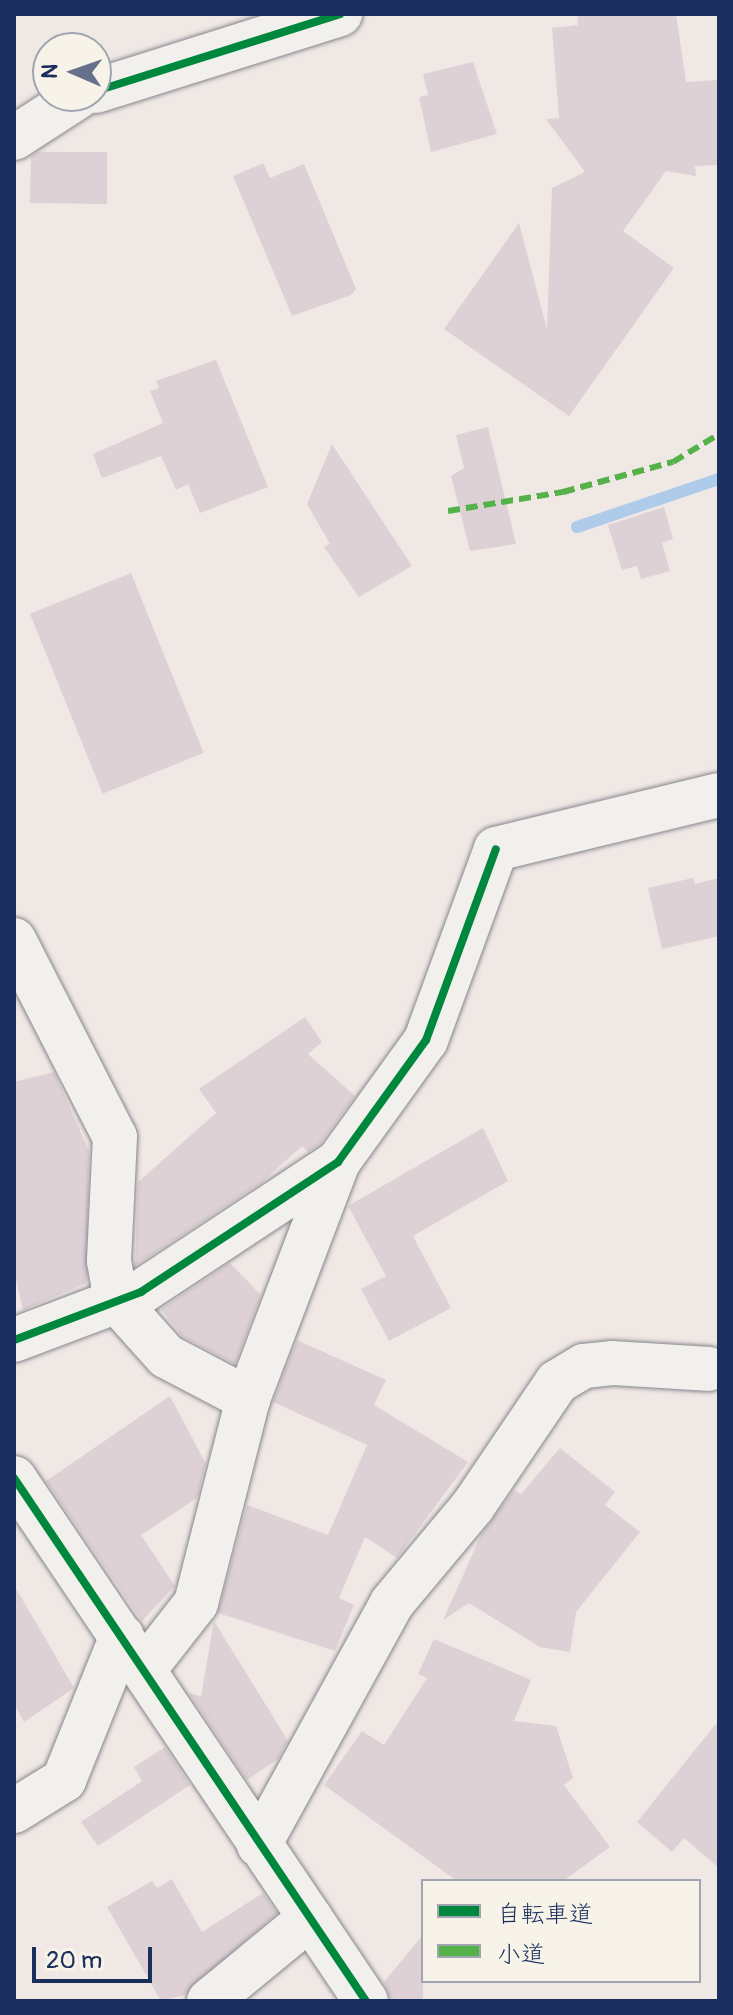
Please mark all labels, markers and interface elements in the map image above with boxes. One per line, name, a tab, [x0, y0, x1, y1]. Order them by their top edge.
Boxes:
north arrow	[32, 32, 112, 112]
text: N	[36, 63, 64, 79]
legend	[421, 1879, 701, 1983]
text: 自転車道	[497, 1900, 593, 1929]
scale bar	[36, 1931, 156, 1981]
text: 小道	[497, 1940, 545, 1969]
text: 20 m	[46, 1946, 102, 1975]

